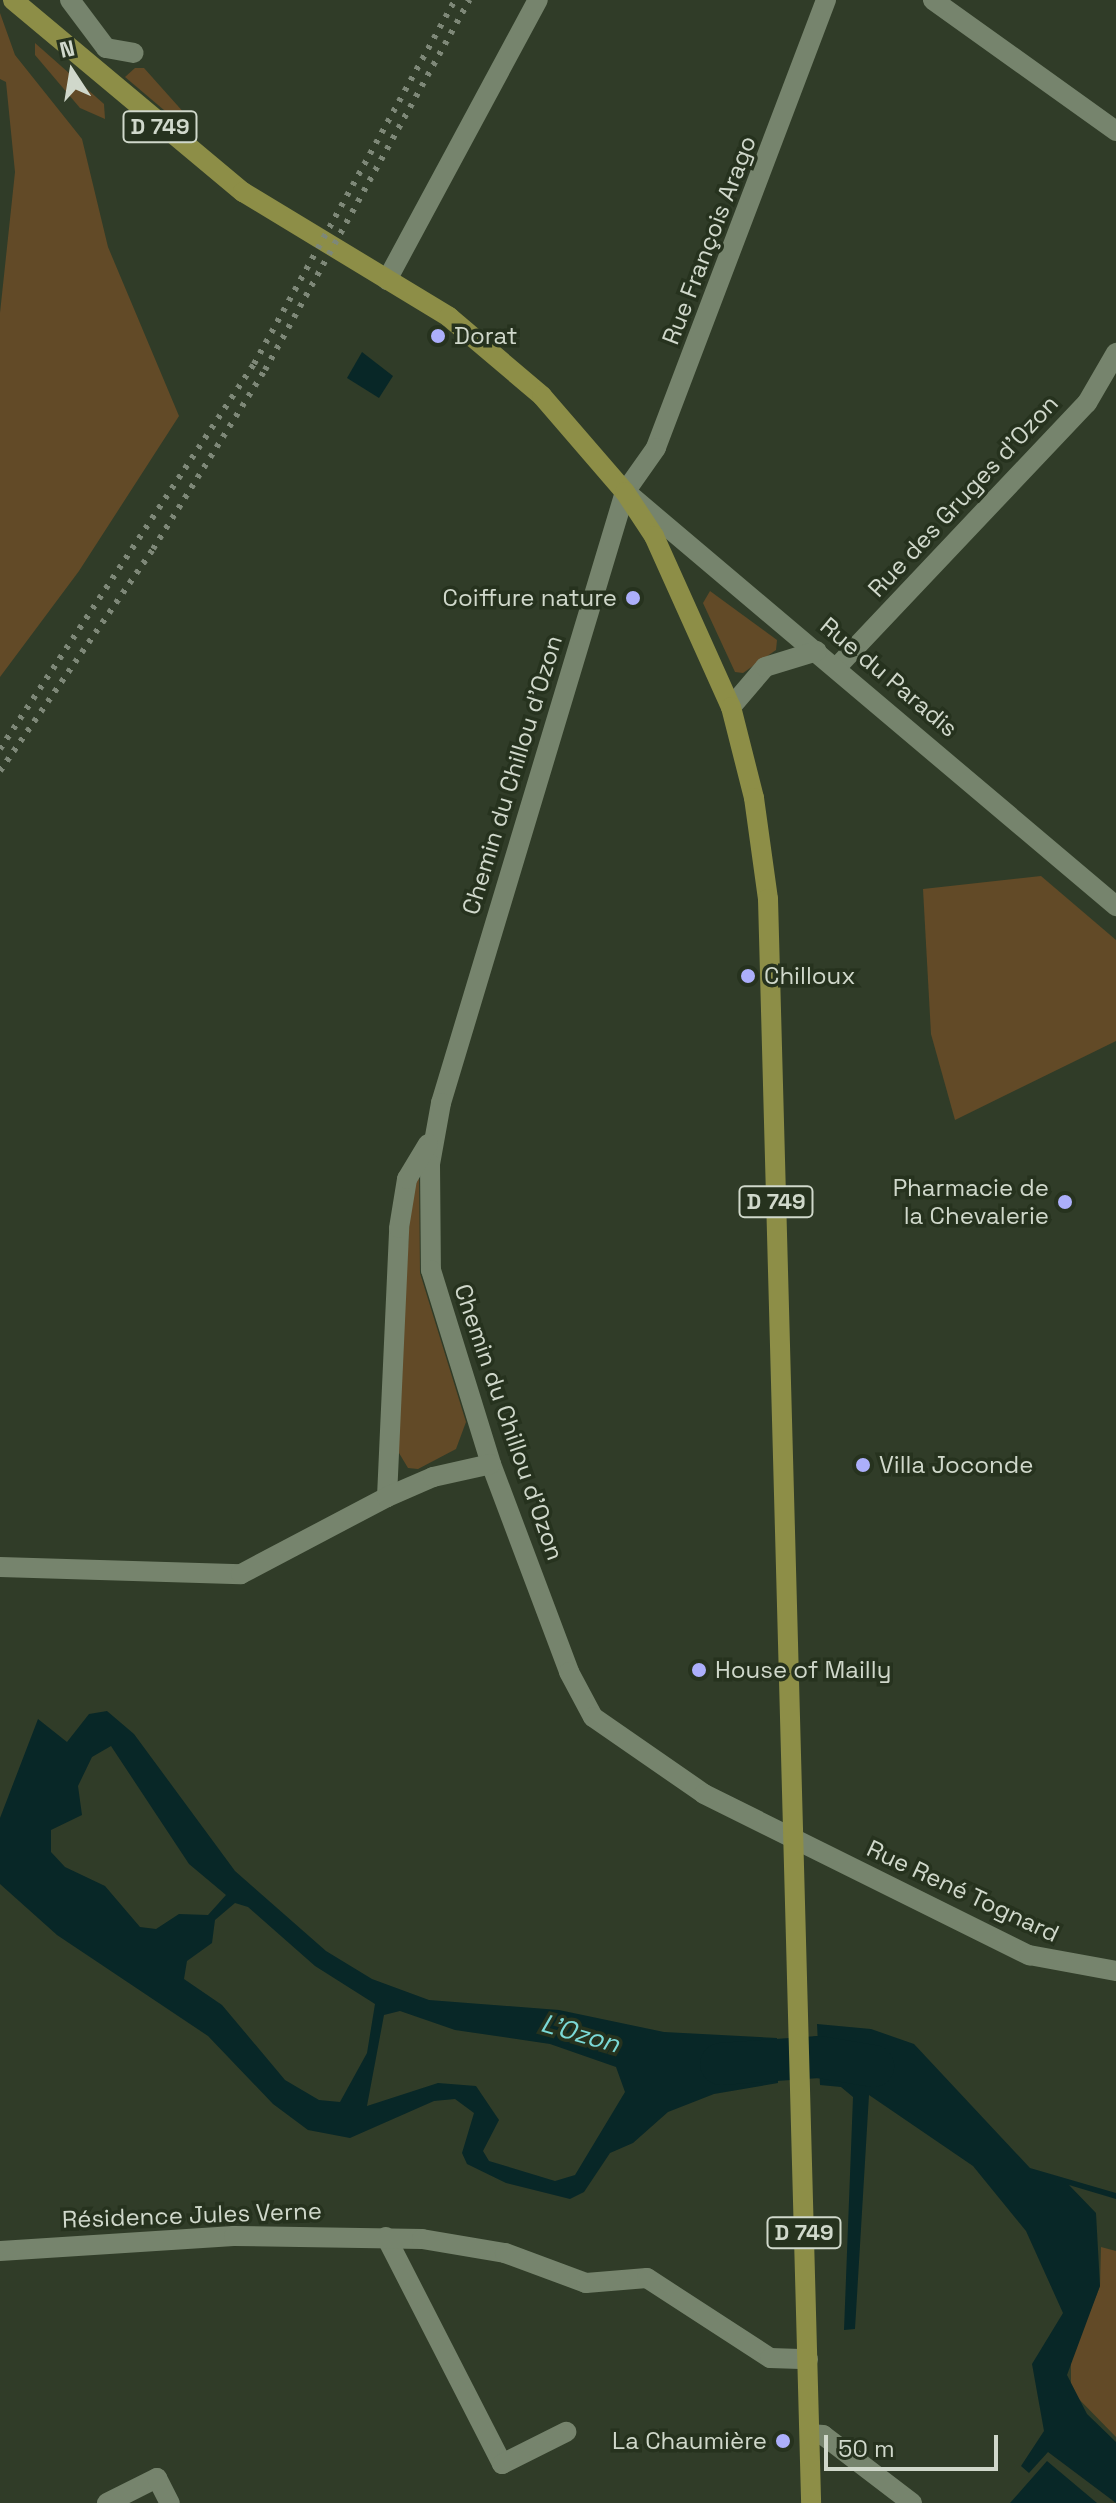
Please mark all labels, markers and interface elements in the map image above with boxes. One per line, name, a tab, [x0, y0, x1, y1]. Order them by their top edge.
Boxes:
north arrow	[32, 32, 112, 112]
text: N	[57, 33, 77, 64]
road number: D 749	[122, 109, 198, 145]
street label: Rue François Arago	[656, 131, 762, 349]
place label: Dorat	[454, 322, 517, 350]
marker: Dorat	[429, 327, 447, 345]
street label: Rue des Gruges d'Ozon	[862, 389, 1064, 603]
place label: Coiffure nature	[443, 584, 617, 612]
marker: Coiffure nature	[624, 589, 642, 607]
street label: Rue du Paradis	[814, 611, 964, 743]
street label: Chemin du Chillou d'Ozon	[456, 632, 568, 918]
place label: Chilloux	[764, 962, 856, 990]
marker: Chilloux	[739, 967, 757, 985]
place label: Pharmacie de la Chevalerie	[893, 1174, 1049, 1230]
road number: D 749	[738, 1184, 814, 1220]
marker: Pharmacie de la Chevalerie	[1056, 1193, 1074, 1211]
street label: Chemin du Chillou d'Ozon	[448, 1280, 570, 1564]
place label: Villa Joconde	[879, 1451, 1033, 1479]
marker: Villa Joconde	[854, 1456, 872, 1474]
place label: House of Mailly	[715, 1656, 891, 1684]
marker: House of Mailly	[690, 1661, 708, 1679]
street label: Rue René Tognard	[862, 1834, 1064, 1948]
water label: L'Ozon	[537, 2008, 623, 2060]
street label: Résidence Jules Verne	[61, 2196, 323, 2234]
road number: D 749	[766, 2215, 842, 2251]
scale bar	[828, 2419, 1002, 2469]
place label: La Chaumière	[612, 2427, 767, 2455]
marker: La Chaumière	[774, 2432, 792, 2450]
text: 50 m	[838, 2433, 895, 2464]

